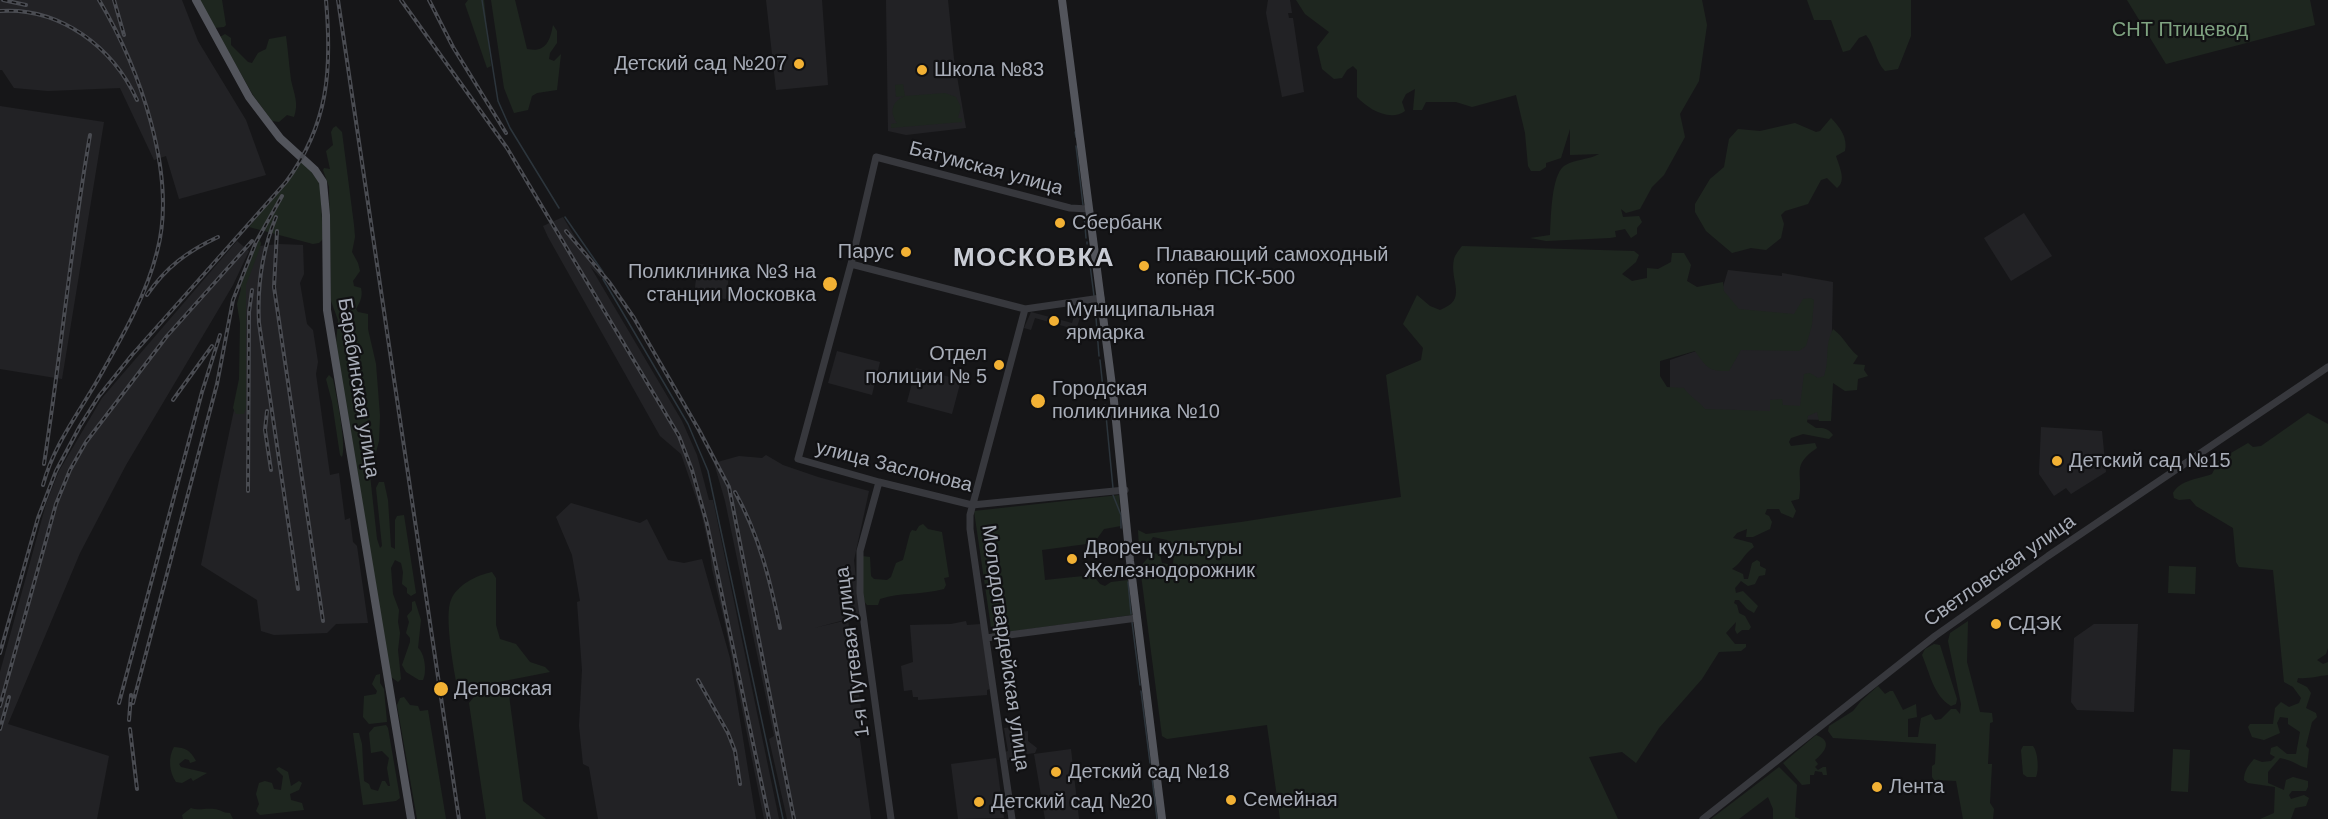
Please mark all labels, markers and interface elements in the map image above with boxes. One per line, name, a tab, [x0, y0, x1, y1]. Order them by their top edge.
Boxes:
park label: СНТ Птицевод	[2112, 18, 2248, 42]
place label: Детский сад №207	[614, 52, 787, 76]
marker: Детский сад №207	[792, 57, 806, 71]
place label: Школа №83	[934, 58, 1044, 82]
marker: Школа №83	[915, 63, 929, 77]
street label: Батумская улица	[906, 137, 1066, 201]
place label: Сбербанк	[1072, 211, 1162, 235]
marker: Сбербанк	[1053, 216, 1067, 230]
place label: Парус	[838, 240, 894, 264]
district label: МОСКОВКА	[953, 243, 1115, 275]
place label: Плавающий самоходный копёр ПСК-500	[1156, 243, 1389, 290]
marker: Парус	[899, 245, 913, 259]
marker: Плавающий самоходный копёр ПСК-500	[1137, 259, 1151, 273]
place label: Поликлиника №3 на станции Московка	[628, 260, 816, 307]
marker: Поликлиника №3 на станции Московка	[821, 275, 839, 293]
street label: Барабинская улица	[332, 296, 384, 480]
place label: Муниципальная ярмарка	[1066, 298, 1215, 345]
marker: Муниципальная ярмарка	[1047, 314, 1061, 328]
place label: Отдел полиции № 5	[865, 342, 987, 389]
marker: Отдел полиции № 5	[992, 358, 1006, 372]
place label: Городская поликлиника №10	[1052, 377, 1220, 424]
marker: Городская поликлиника №10	[1029, 392, 1047, 410]
street label: улица Заслонова	[813, 436, 975, 498]
place label: Детский сад №15	[2069, 449, 2231, 473]
marker: Детский сад №15	[2050, 454, 2064, 468]
street label: Светловская улица	[1920, 510, 2080, 632]
street label: Молодогвардейская улица	[976, 524, 1034, 772]
place label: Дворец культуры Железнодорожник	[1084, 536, 1255, 583]
marker: Дворец культуры Железнодорожник	[1065, 552, 1079, 566]
street label: 1-я Путевая улица	[831, 565, 875, 739]
place label: СДЭК	[2008, 612, 2062, 636]
marker: СДЭК	[1989, 617, 2003, 631]
place label: Деповская	[454, 677, 552, 701]
marker: Деповская	[432, 680, 450, 698]
place label: Детский сад №18	[1068, 760, 1230, 784]
marker: Детский сад №18	[1049, 765, 1063, 779]
place label: Лента	[1889, 775, 1944, 799]
marker: Лента	[1870, 780, 1884, 794]
place label: Семейная	[1243, 788, 1338, 812]
place label: Детский сад №20	[991, 790, 1153, 814]
marker: Семейная	[1224, 793, 1238, 807]
marker: Детский сад №20	[972, 795, 986, 809]

